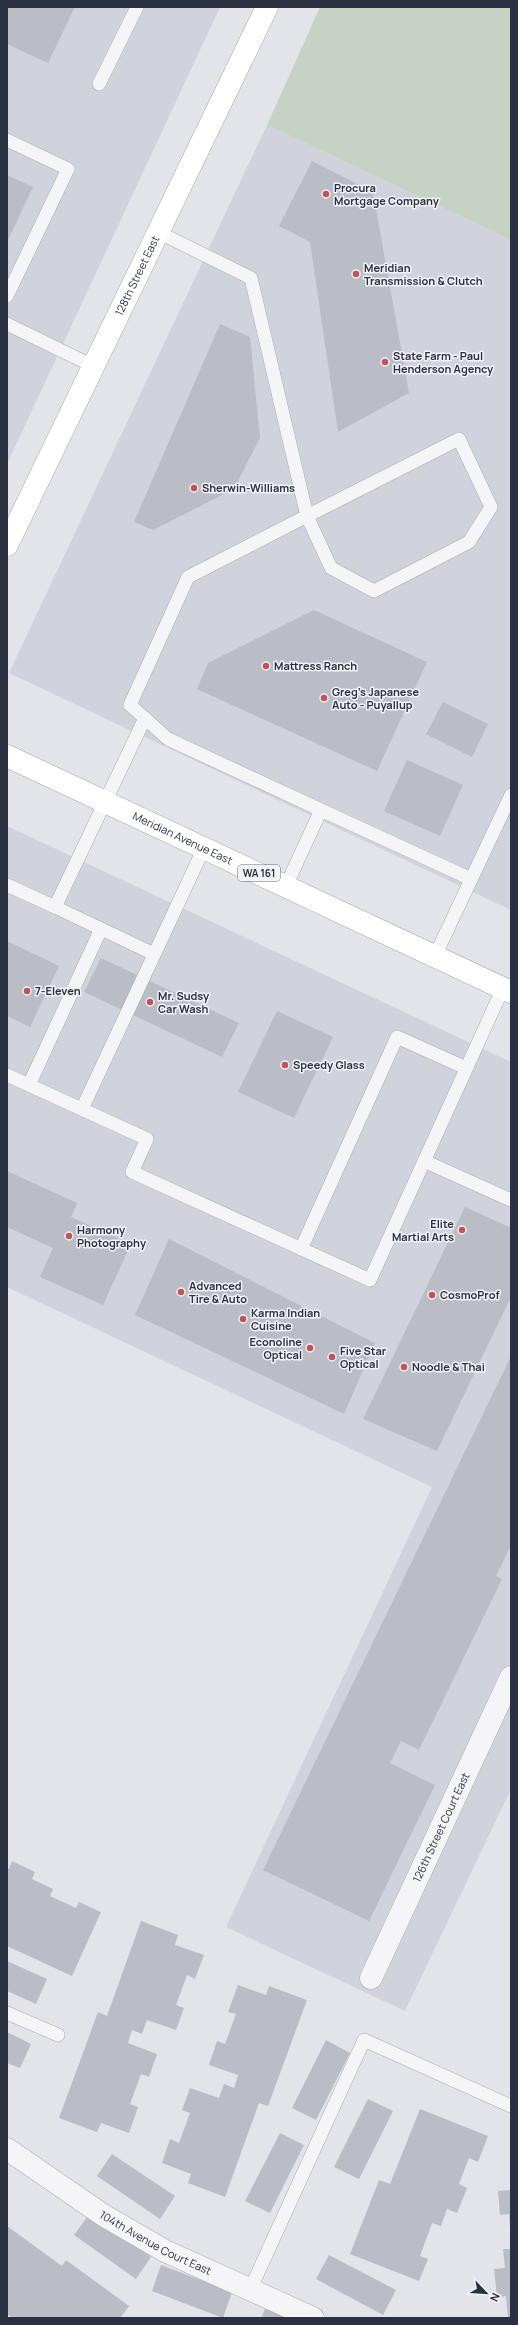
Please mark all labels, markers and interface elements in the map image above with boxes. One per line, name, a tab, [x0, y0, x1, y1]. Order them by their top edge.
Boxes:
place label: Procura Mortgage Company	[334, 180, 440, 208]
marker: Procura Mortgage Company	[321, 189, 331, 199]
street label: 128th Street East	[111, 233, 162, 318]
place label: Meridian Transmission & Clutch	[364, 260, 483, 288]
marker: Meridian Transmission & Clutch	[351, 269, 361, 279]
place label: State Farm - Paul Henderson Agency	[393, 348, 494, 376]
marker: State Farm - Paul Henderson Agency	[380, 357, 390, 367]
place label: Sherwin-Williams	[202, 480, 295, 495]
marker: Sherwin-Williams	[189, 483, 199, 493]
place label: Mattress Ranch	[274, 658, 357, 673]
marker: Mattress Ranch	[261, 661, 271, 671]
place label: Greg's Japanese Auto - Puyallup	[332, 684, 419, 712]
marker: Greg's Japanese Auto - Puyallup	[319, 693, 329, 703]
street label: Meridian Avenue East	[130, 808, 235, 868]
road number: WA 161	[238, 865, 280, 881]
place label: 7-Eleven	[35, 983, 81, 998]
marker: 7-Eleven	[22, 986, 32, 996]
place label: Mr. Sudsy Car Wash	[158, 988, 210, 1016]
marker: Mr. Sudsy Car Wash	[145, 997, 155, 1007]
place label: Speedy Glass	[293, 1057, 365, 1072]
marker: Speedy Glass	[280, 1060, 290, 1070]
place label: Elite Martial Arts	[392, 1216, 454, 1244]
place label: Harmony Photography	[77, 1222, 147, 1250]
marker: Elite Martial Arts	[457, 1225, 467, 1235]
marker: Harmony Photography	[64, 1231, 74, 1241]
place label: Advanced Tire & Auto	[189, 1278, 247, 1306]
marker: Advanced Tire & Auto	[176, 1287, 186, 1297]
place label: CosmoProf	[440, 1287, 500, 1302]
marker: CosmoProf	[427, 1290, 437, 1300]
place label: Karma Indian Cuisine	[251, 1305, 320, 1333]
marker: Karma Indian Cuisine	[238, 1314, 248, 1324]
place label: Econoline Optical	[249, 1334, 302, 1362]
marker: Econoline Optical	[305, 1343, 315, 1353]
place label: Five Star Optical	[340, 1343, 387, 1371]
marker: Five Star Optical	[327, 1352, 337, 1362]
place label: Noodle & Thai	[412, 1359, 485, 1374]
marker: Noodle & Thai	[399, 1362, 409, 1372]
street label: 126th Street Court East	[409, 1770, 472, 1884]
street label: 104th Avenue Court East	[97, 2207, 214, 2278]
north arrow	[466, 2273, 506, 2313]
text: N	[487, 2291, 504, 2304]

